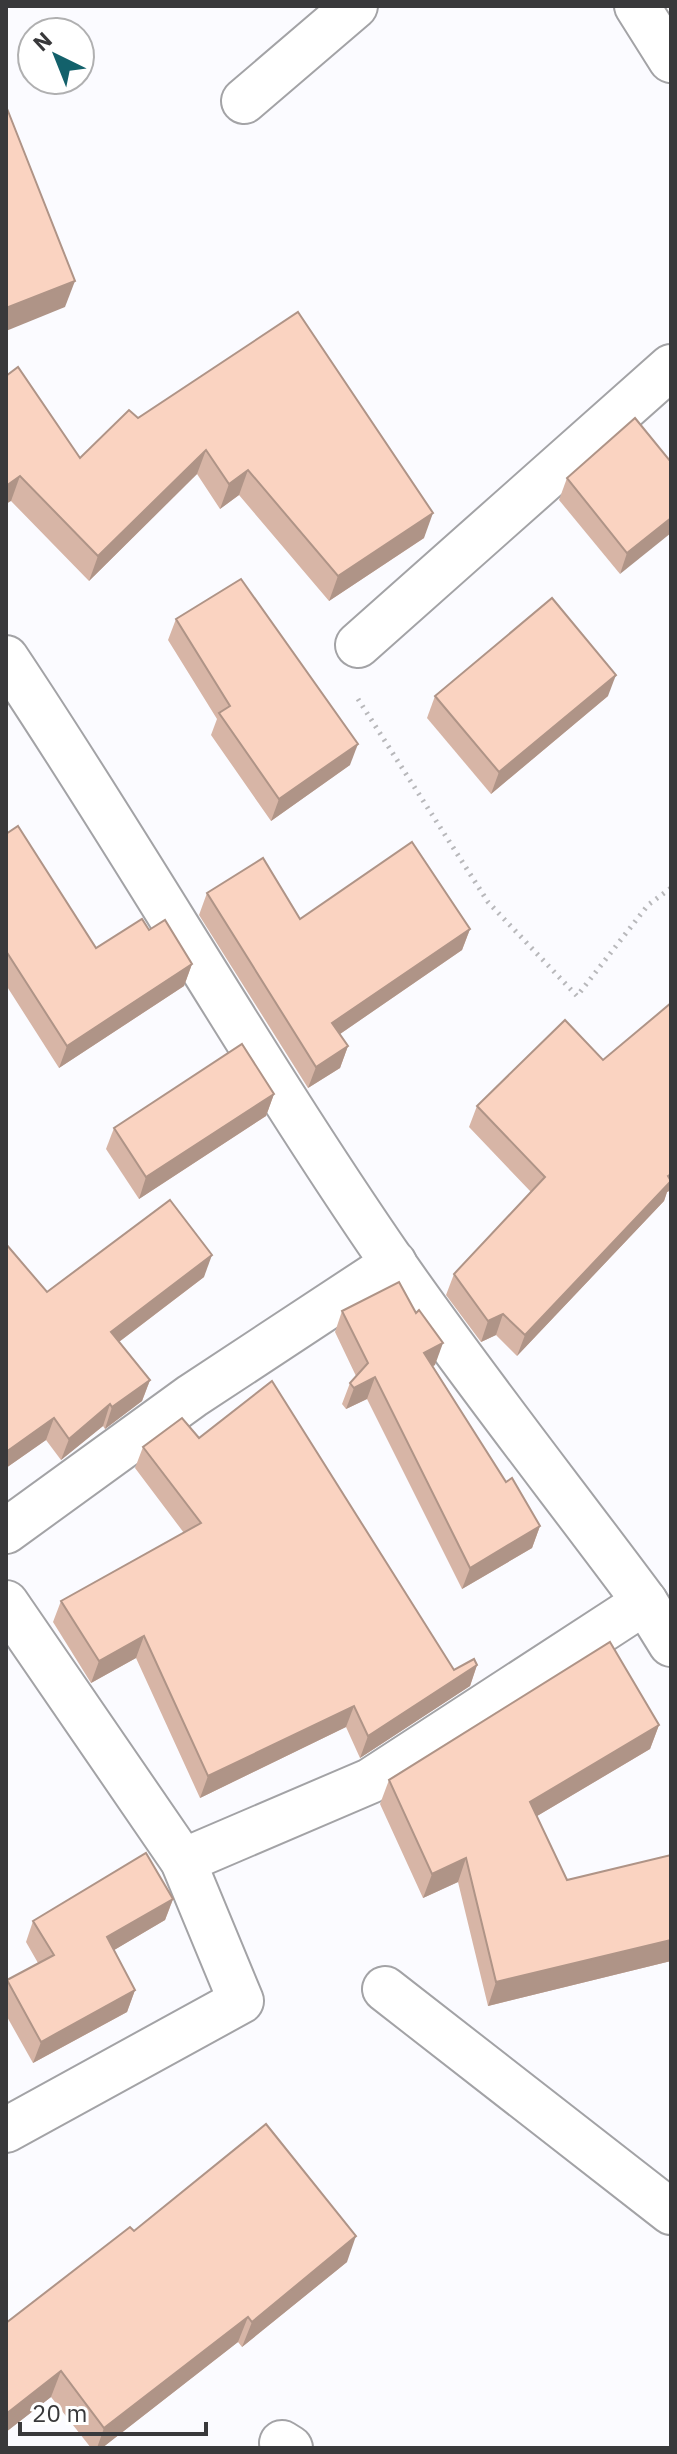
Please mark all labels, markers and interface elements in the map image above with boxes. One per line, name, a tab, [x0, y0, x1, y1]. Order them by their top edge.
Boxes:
north arrow	[16, 16, 96, 96]
text: N	[26, 25, 58, 57]
scale bar	[20, 2386, 206, 2436]
text: 20 m	[32, 2397, 87, 2429]

